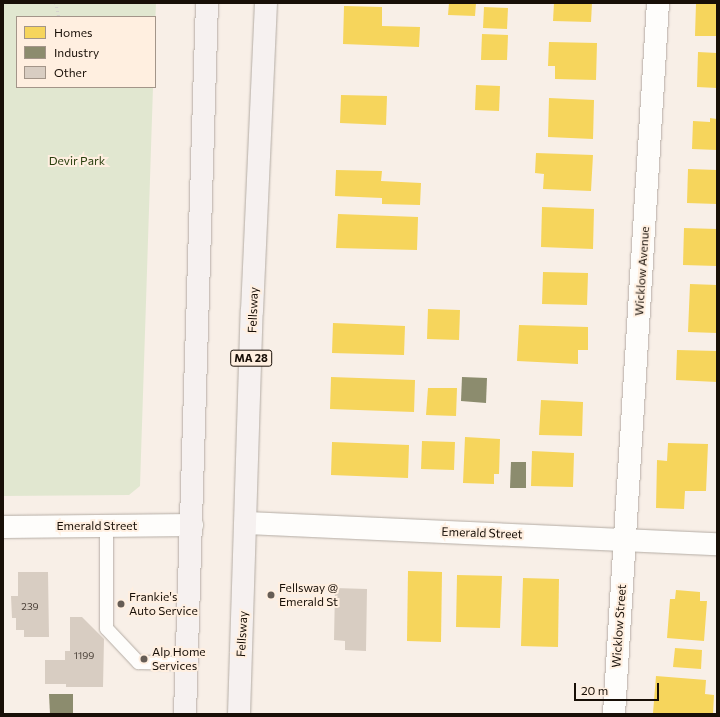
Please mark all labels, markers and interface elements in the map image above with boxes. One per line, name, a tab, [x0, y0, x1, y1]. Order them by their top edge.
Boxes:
legend	[16, 16, 156, 88]
text: Homes	[54, 25, 92, 39]
text: Industry	[54, 45, 99, 59]
text: Other	[54, 65, 87, 79]
park label: Devir Park	[49, 154, 105, 168]
street label: Wicklow Avenue	[632, 226, 652, 316]
street label: Fellsway	[245, 287, 261, 333]
road number: MA 28	[230, 349, 272, 367]
street label: Emerald Street	[56, 519, 138, 533]
street label: Emerald Street	[441, 524, 523, 542]
place label: Fellsway @ Emerald St	[279, 581, 338, 609]
street label: Wicklow Street	[609, 584, 629, 668]
place label: Frankie's Auto Service	[129, 590, 198, 618]
marker: Fellsway @ Emerald St	[266, 590, 276, 600]
marker: Frankie's Auto Service	[116, 599, 126, 609]
house number: 239	[21, 601, 39, 613]
street label: Fellsway	[234, 611, 250, 657]
place label: Alp Home Services	[152, 645, 206, 673]
house number: 1199	[74, 650, 94, 662]
marker: Alp Home Services	[139, 654, 149, 664]
scale bar	[576, 675, 661, 701]
text: 20 m	[581, 683, 608, 697]

